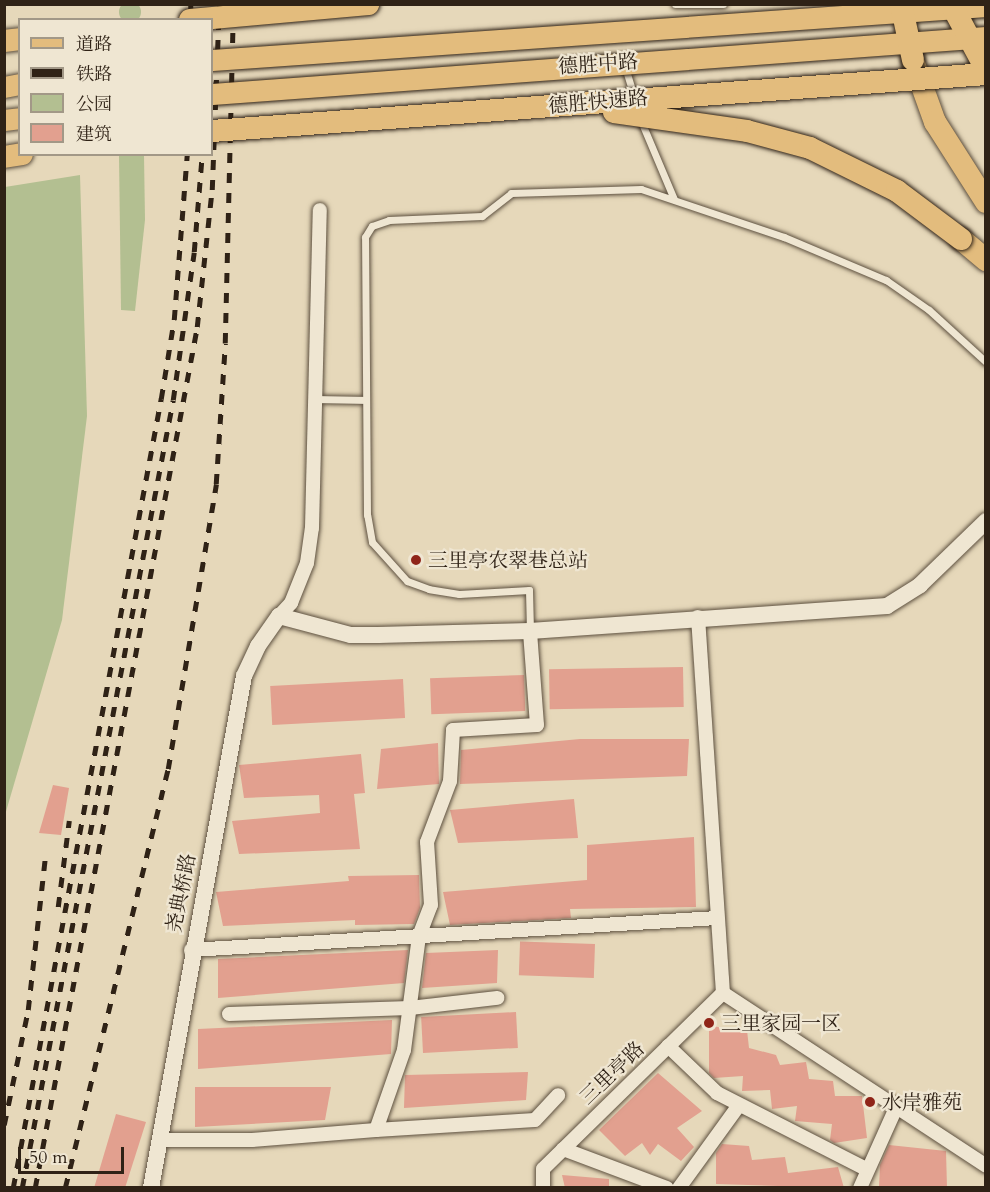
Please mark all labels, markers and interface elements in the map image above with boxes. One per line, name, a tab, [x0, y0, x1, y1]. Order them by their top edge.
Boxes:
legend	[18, 18, 213, 156]
text: 道路	[76, 32, 112, 57]
street label: 德胜中路	[557, 49, 639, 79]
text: 铁路	[76, 62, 112, 87]
street label: 德胜快速路	[547, 86, 649, 118]
text: 公园	[76, 92, 112, 117]
text: 建筑	[76, 122, 112, 147]
place label: 三里亭农翠巷总站	[428, 548, 588, 572]
marker: 三里亭农翠巷总站	[409, 553, 423, 567]
street label: 尧典桥路	[162, 851, 200, 935]
place label: 三里家园一区	[721, 1011, 841, 1035]
marker: 三里家园一区	[702, 1016, 716, 1030]
street label: 三里亭路	[575, 1037, 649, 1109]
place label: 水岸雅苑	[882, 1090, 962, 1114]
marker: 水岸雅苑	[863, 1095, 877, 1109]
scale bar	[21, 1135, 128, 1173]
text: 50 m	[29, 1145, 68, 1170]

